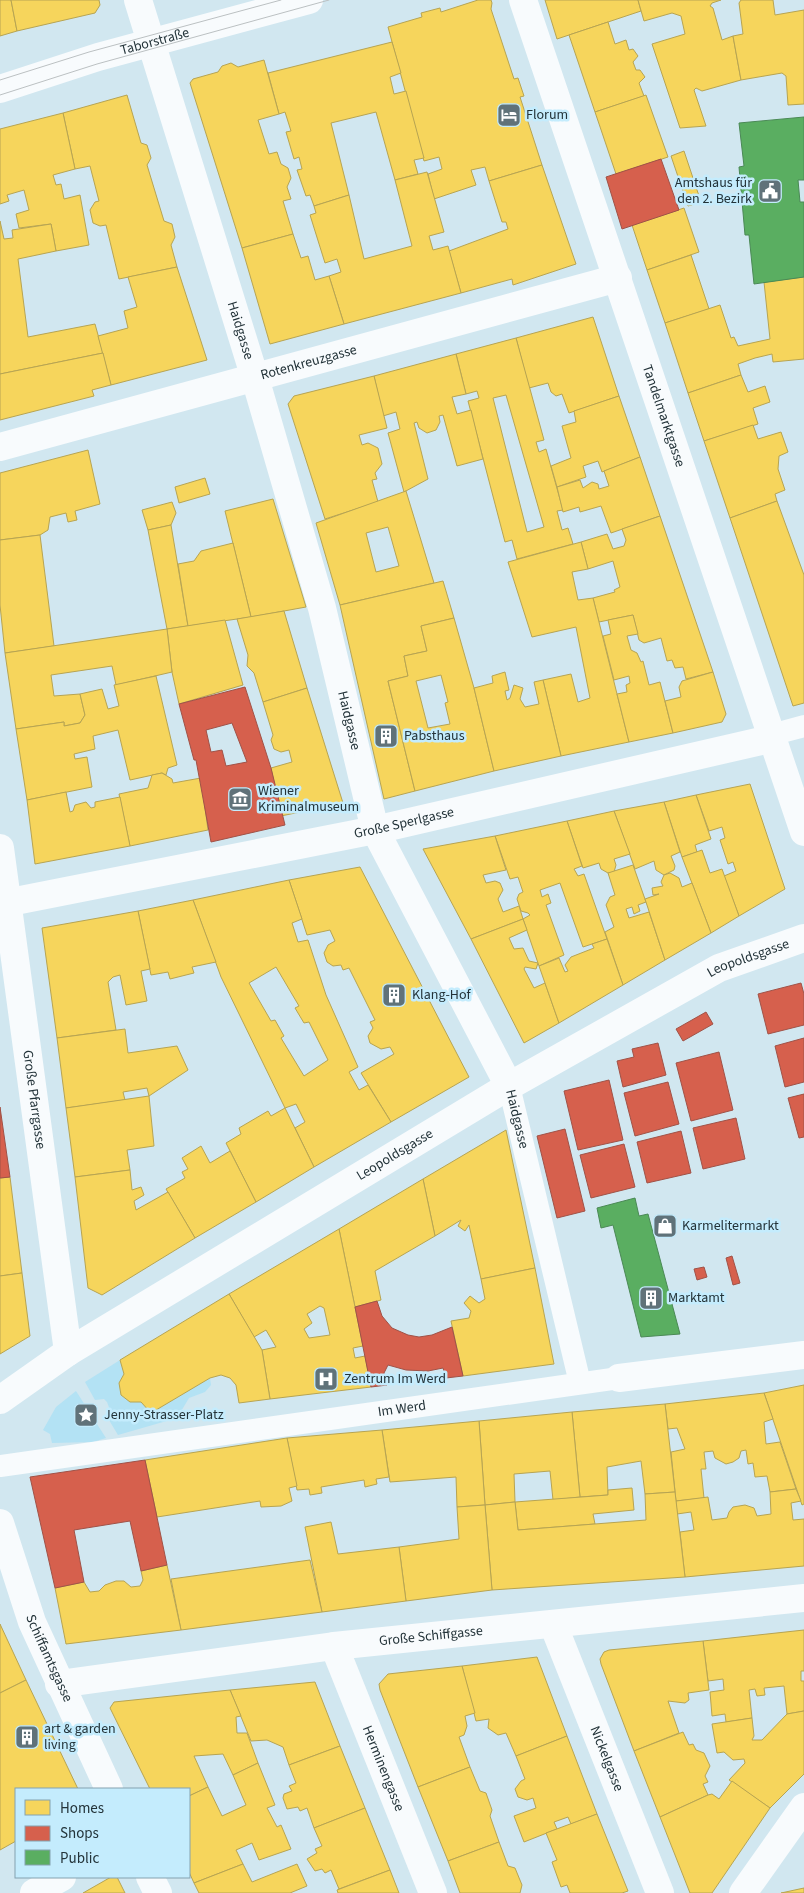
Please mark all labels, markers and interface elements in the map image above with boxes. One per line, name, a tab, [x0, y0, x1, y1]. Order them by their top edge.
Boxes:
street label: Taborstraße	[118, 23, 192, 61]
hotel icon: Florum	[496, 102, 522, 128]
place label: Florum	[526, 105, 568, 125]
place label: Amtshaus für den 2. Bezirk	[675, 173, 752, 209]
public building icon: Amtshaus für den 2. Bezirk	[757, 178, 783, 204]
street label: Haidgasse	[222, 299, 259, 362]
street label: Rotenkreuzgasse	[258, 340, 359, 385]
street label: Tandelmarktgasse	[637, 362, 690, 470]
street label: Haidgasse	[332, 689, 366, 752]
building icon: Pabsthaus	[373, 723, 399, 749]
place label: Pabsthaus	[404, 726, 465, 746]
place label: Wiener Kriminalmuseum	[258, 781, 359, 817]
museum icon: Wiener Kriminalmuseum	[227, 786, 253, 812]
street label: Große Sperlgasse	[352, 802, 456, 844]
street label: Leopoldsgasse	[703, 934, 792, 983]
building icon: Klang-Hof	[381, 982, 407, 1008]
place label: Klang-Hof	[412, 985, 471, 1005]
street label: Große Pfarrgasse	[17, 1049, 51, 1151]
street label: Haidgasse	[500, 1088, 534, 1151]
street label: Leopoldsgasse	[353, 1124, 437, 1186]
shop icon: Karmelitermarkt	[652, 1213, 678, 1239]
place label: Karmelitermarkt	[682, 1216, 779, 1236]
building icon: Marktamt	[638, 1285, 664, 1311]
place label: Marktamt	[668, 1288, 725, 1308]
hospital icon: Zentrum Im Werd	[313, 1366, 339, 1392]
place label: Zentrum Im Werd	[344, 1369, 446, 1389]
street label: Im Werd	[377, 1396, 427, 1422]
place icon: Jenny-Strasser-Platz	[73, 1402, 99, 1428]
place label: Jenny-Strasser-Platz	[104, 1405, 224, 1425]
street label: Schiffamtsgasse	[20, 1612, 78, 1705]
street label: Große Schiffgasse	[378, 1621, 484, 1651]
place label: art & garden living	[44, 1719, 116, 1755]
street label: Herminengasse	[357, 1723, 409, 1814]
street label: Nickelgasse	[585, 1723, 629, 1794]
building icon: art & garden living	[14, 1724, 40, 1750]
legend	[15, 1788, 190, 1878]
text: Homes	[60, 1798, 104, 1819]
text: Shops	[60, 1823, 99, 1844]
text: Public	[60, 1848, 99, 1869]

